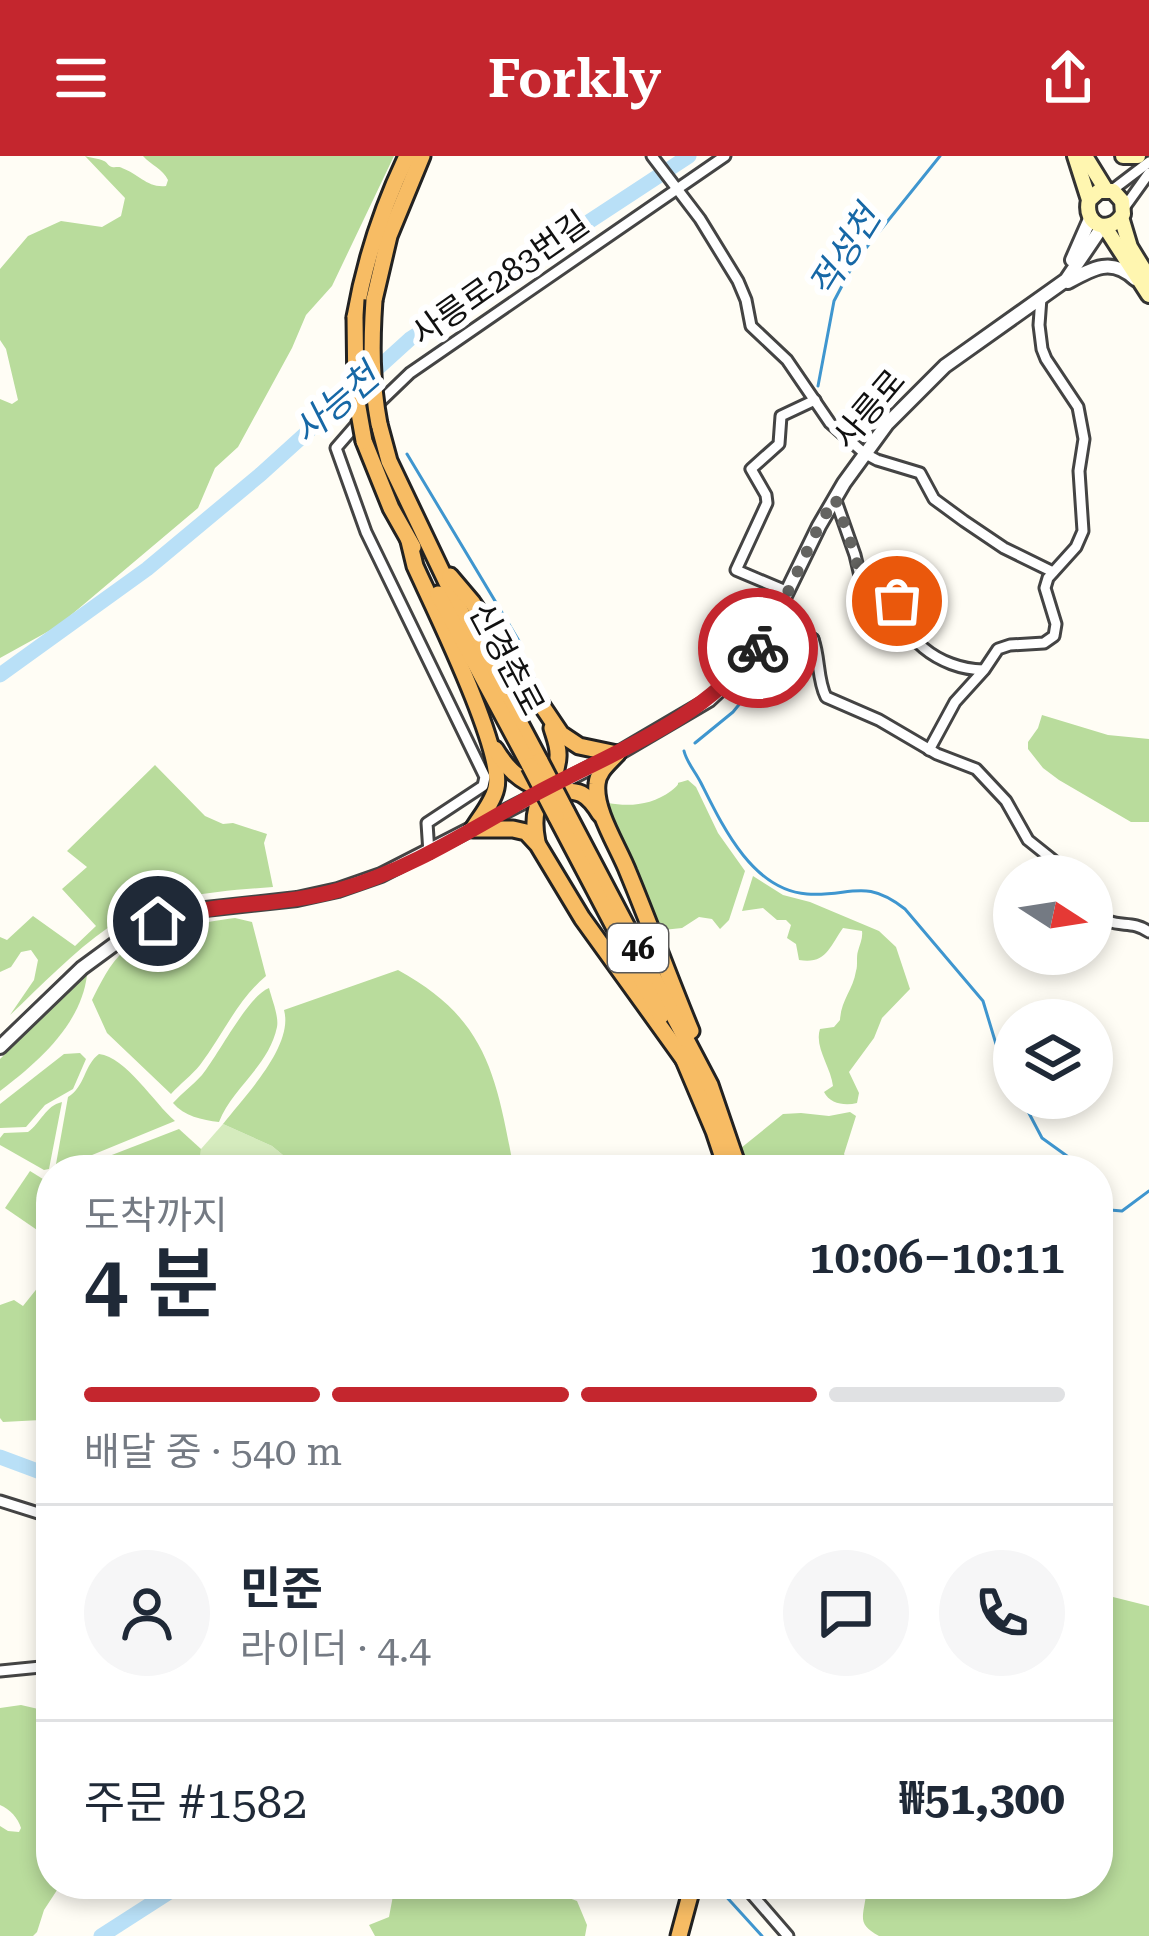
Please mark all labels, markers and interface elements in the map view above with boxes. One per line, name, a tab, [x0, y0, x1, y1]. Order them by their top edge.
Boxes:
icon: menu	[48, 45, 114, 111]
icon: share	[1035, 45, 1101, 111]
text: Forkly	[488, 47, 661, 110]
water label: 적성천	[801, 195, 891, 305]
street label: 사릉로283번길	[404, 203, 596, 353]
water label: 사능천	[285, 353, 390, 452]
street label: 사릉로	[825, 362, 913, 456]
pin	[846, 550, 948, 652]
icon: bag	[864, 568, 930, 634]
courier	[698, 588, 818, 708]
street label: 신경춘로	[461, 596, 553, 722]
icon: bike	[725, 615, 791, 681]
north arrow	[993, 855, 1113, 975]
map controls	[993, 855, 1113, 1119]
pin	[107, 870, 209, 972]
icon: home	[125, 888, 191, 954]
road number: 46	[608, 924, 668, 972]
button: layers	[993, 999, 1113, 1119]
text: 도착까지	[84, 1193, 228, 1239]
text: 10:06–10:11	[809, 1231, 1065, 1284]
text: 4 분	[84, 1239, 219, 1330]
text: 배달 중 · 540 m	[84, 1429, 342, 1475]
button: person	[84, 1550, 210, 1676]
button: chat	[783, 1550, 909, 1676]
button: phone	[939, 1550, 1065, 1676]
text: 민준	[240, 1562, 323, 1615]
text: 라이더 · 4.4	[240, 1626, 431, 1672]
text: ₩51,300	[899, 1772, 1065, 1825]
text: 주문 #1582	[84, 1776, 307, 1829]

